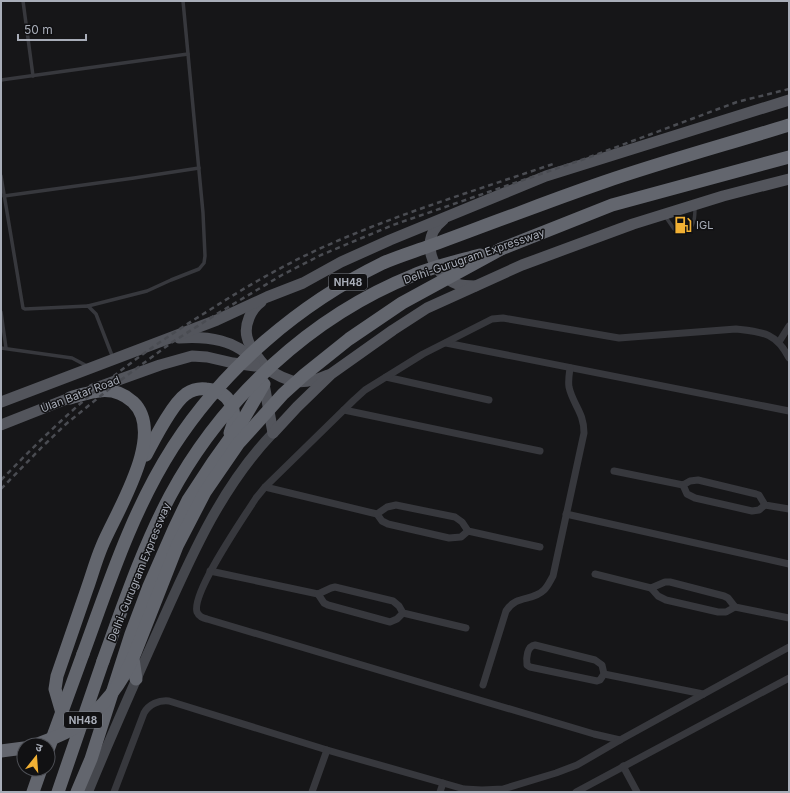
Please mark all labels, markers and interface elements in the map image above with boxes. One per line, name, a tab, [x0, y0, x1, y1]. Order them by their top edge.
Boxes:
scale bar	[18, 16, 86, 42]
text: 50 m	[24, 22, 53, 37]
fuel station icon: IGL	[673, 215, 693, 235]
place label: IGL	[696, 218, 713, 232]
street label: Delhi-Gurugram Expressway	[401, 225, 547, 287]
road number: NH48	[329, 274, 367, 290]
street label: Ulan Batar Road	[38, 372, 122, 416]
street label: Delhi-Gurugram Expressway	[105, 500, 173, 644]
road number: NH48	[64, 712, 102, 728]
north arrow	[16, 737, 56, 777]
text: उ	[34, 740, 45, 755]

